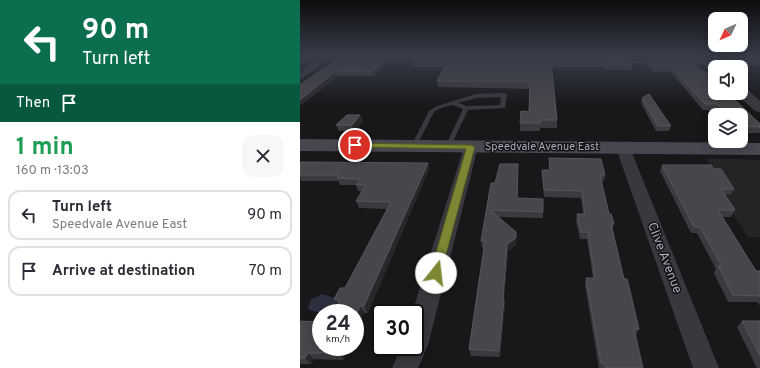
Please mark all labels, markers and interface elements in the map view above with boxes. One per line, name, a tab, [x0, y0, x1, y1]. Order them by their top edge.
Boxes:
north arrow	[708, 12, 748, 52]
map controls	[708, 12, 748, 148]
text: 90 m	[82, 13, 149, 49]
icon: left	[16, 16, 68, 68]
text: Turn left	[82, 48, 150, 71]
button: sound	[708, 60, 748, 100]
icon: arrive	[58, 92, 80, 114]
text: Then	[16, 94, 50, 113]
button: layers	[708, 108, 748, 148]
pin	[338, 128, 372, 162]
text: 1 min	[16, 133, 74, 163]
icon: arrive	[344, 134, 366, 156]
button: close	[242, 135, 284, 177]
street label: Speedvale Avenue East	[485, 140, 599, 154]
text: 160 m · 13:03	[16, 163, 89, 179]
text: Turn left	[52, 198, 112, 217]
icon: left	[18, 204, 40, 226]
text: 90 m	[247, 206, 282, 225]
text: Speedvale Avenue East	[52, 217, 187, 233]
street label: Clive Avenue	[643, 220, 685, 296]
position arrow	[415, 252, 457, 294]
icon: arrive	[18, 260, 40, 282]
text: Arrive at destination	[52, 262, 195, 281]
text: 70 m	[249, 262, 282, 281]
speed limit sign: 30	[372, 304, 424, 356]
text: 24	[325, 312, 351, 338]
text: km/h	[326, 333, 350, 346]

